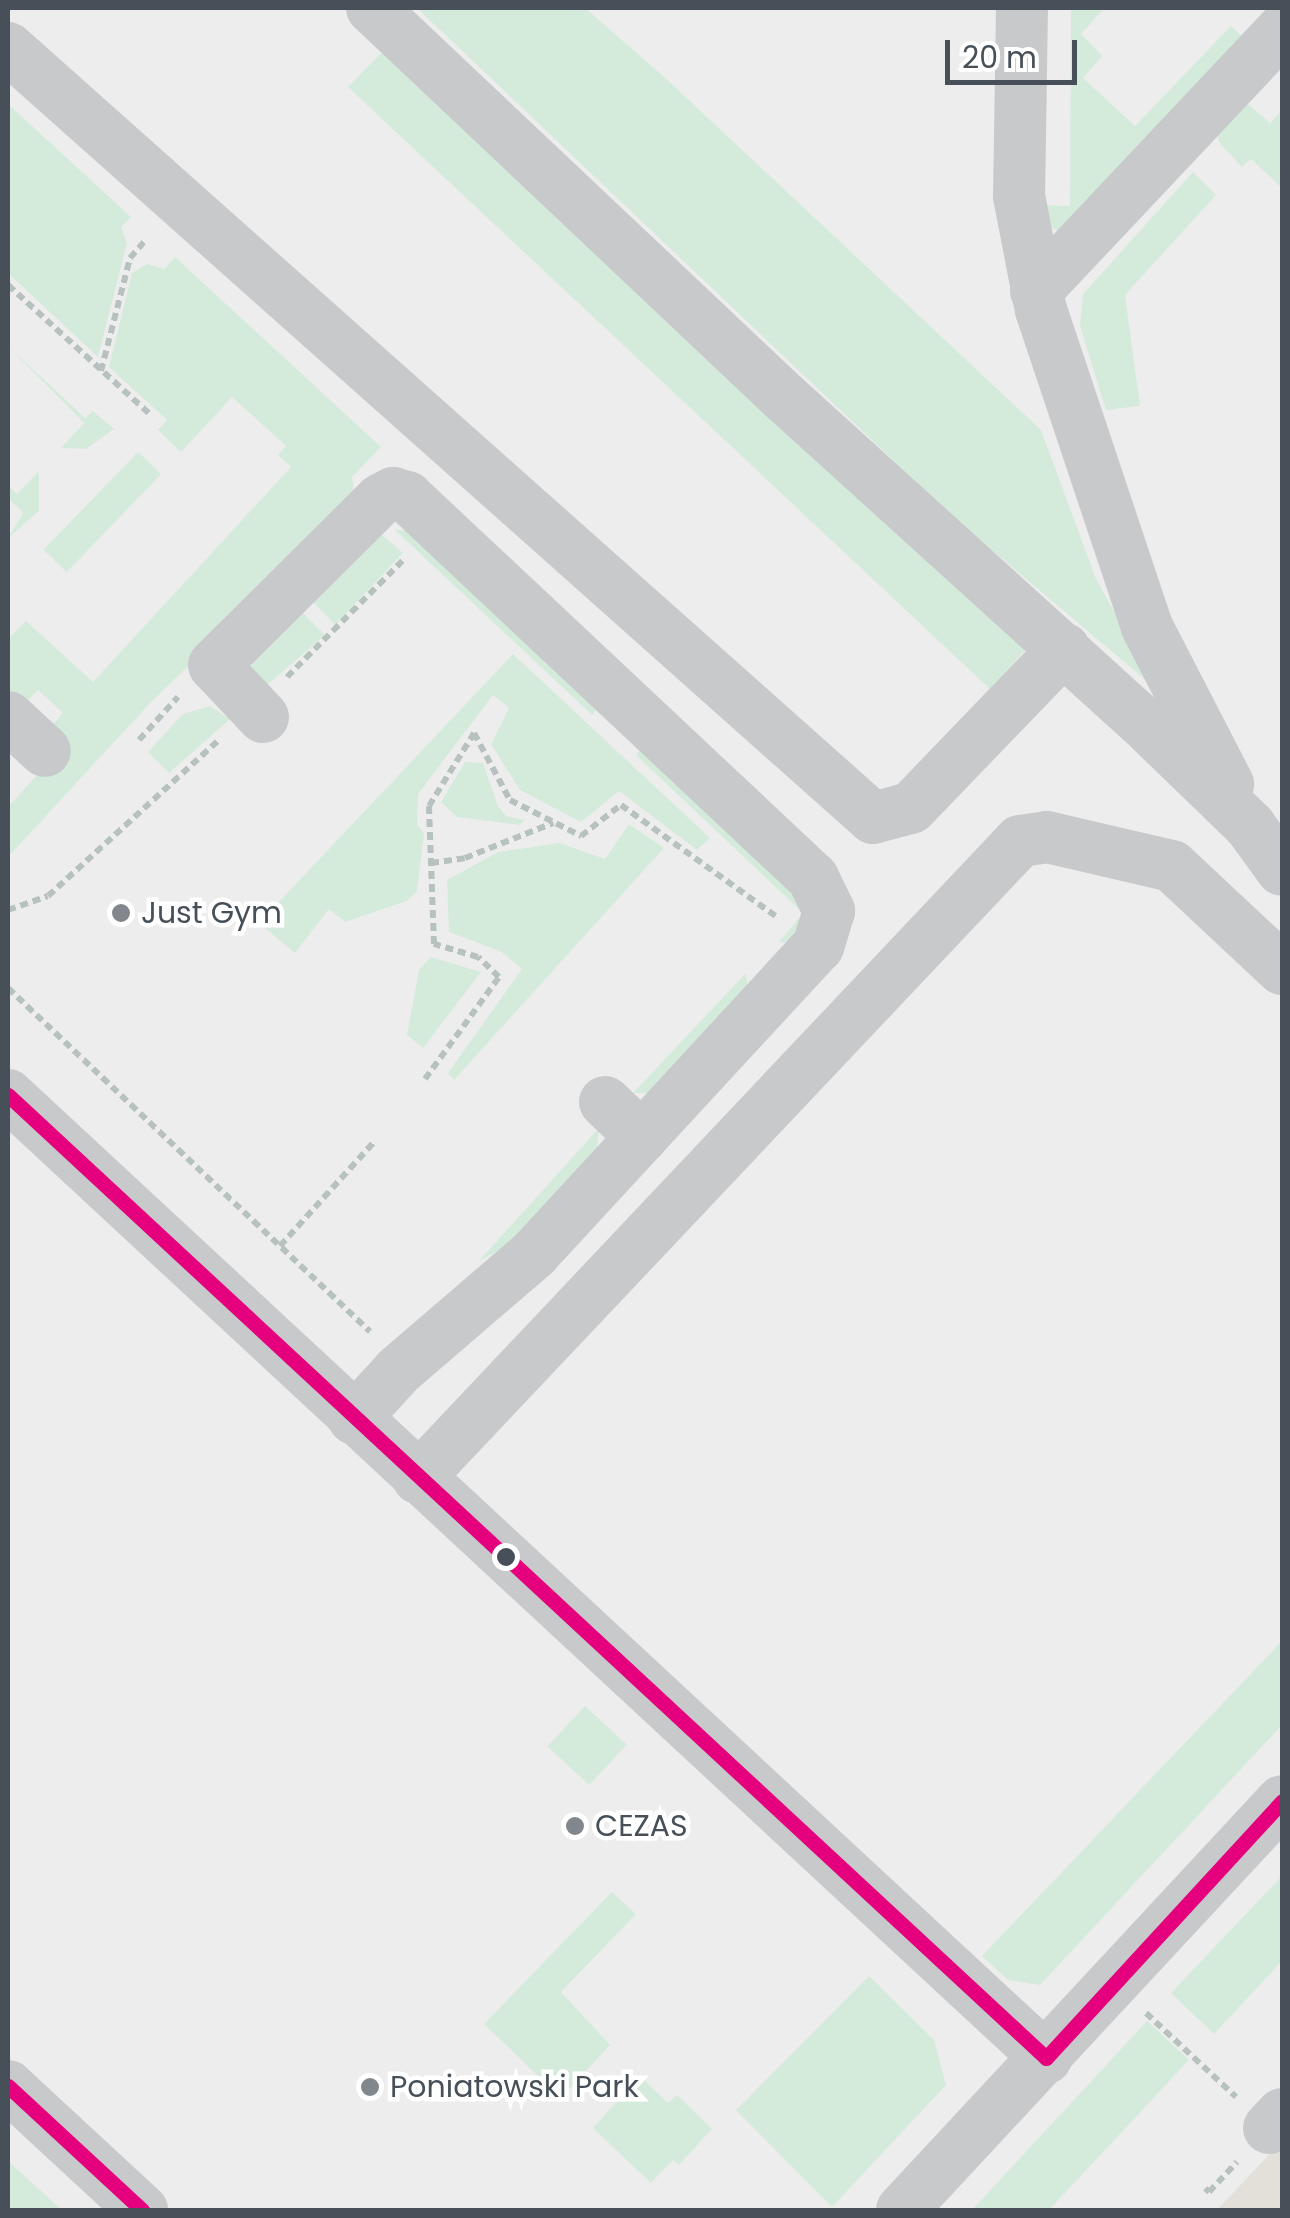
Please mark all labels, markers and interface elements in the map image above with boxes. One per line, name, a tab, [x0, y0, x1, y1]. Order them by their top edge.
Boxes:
scale bar	[950, 20, 1082, 82]
text: 20 m	[962, 36, 1037, 79]
place label: Just Gym	[141, 895, 282, 931]
marker: Just Gym	[110, 902, 132, 924]
unlabelled marker	[496, 1547, 516, 1567]
place label: CEZAS	[595, 1808, 688, 1844]
marker: CEZAS	[564, 1815, 586, 1837]
place label: Poniatowski Park	[390, 2069, 639, 2105]
marker: Poniatowski Park	[359, 2076, 381, 2098]

